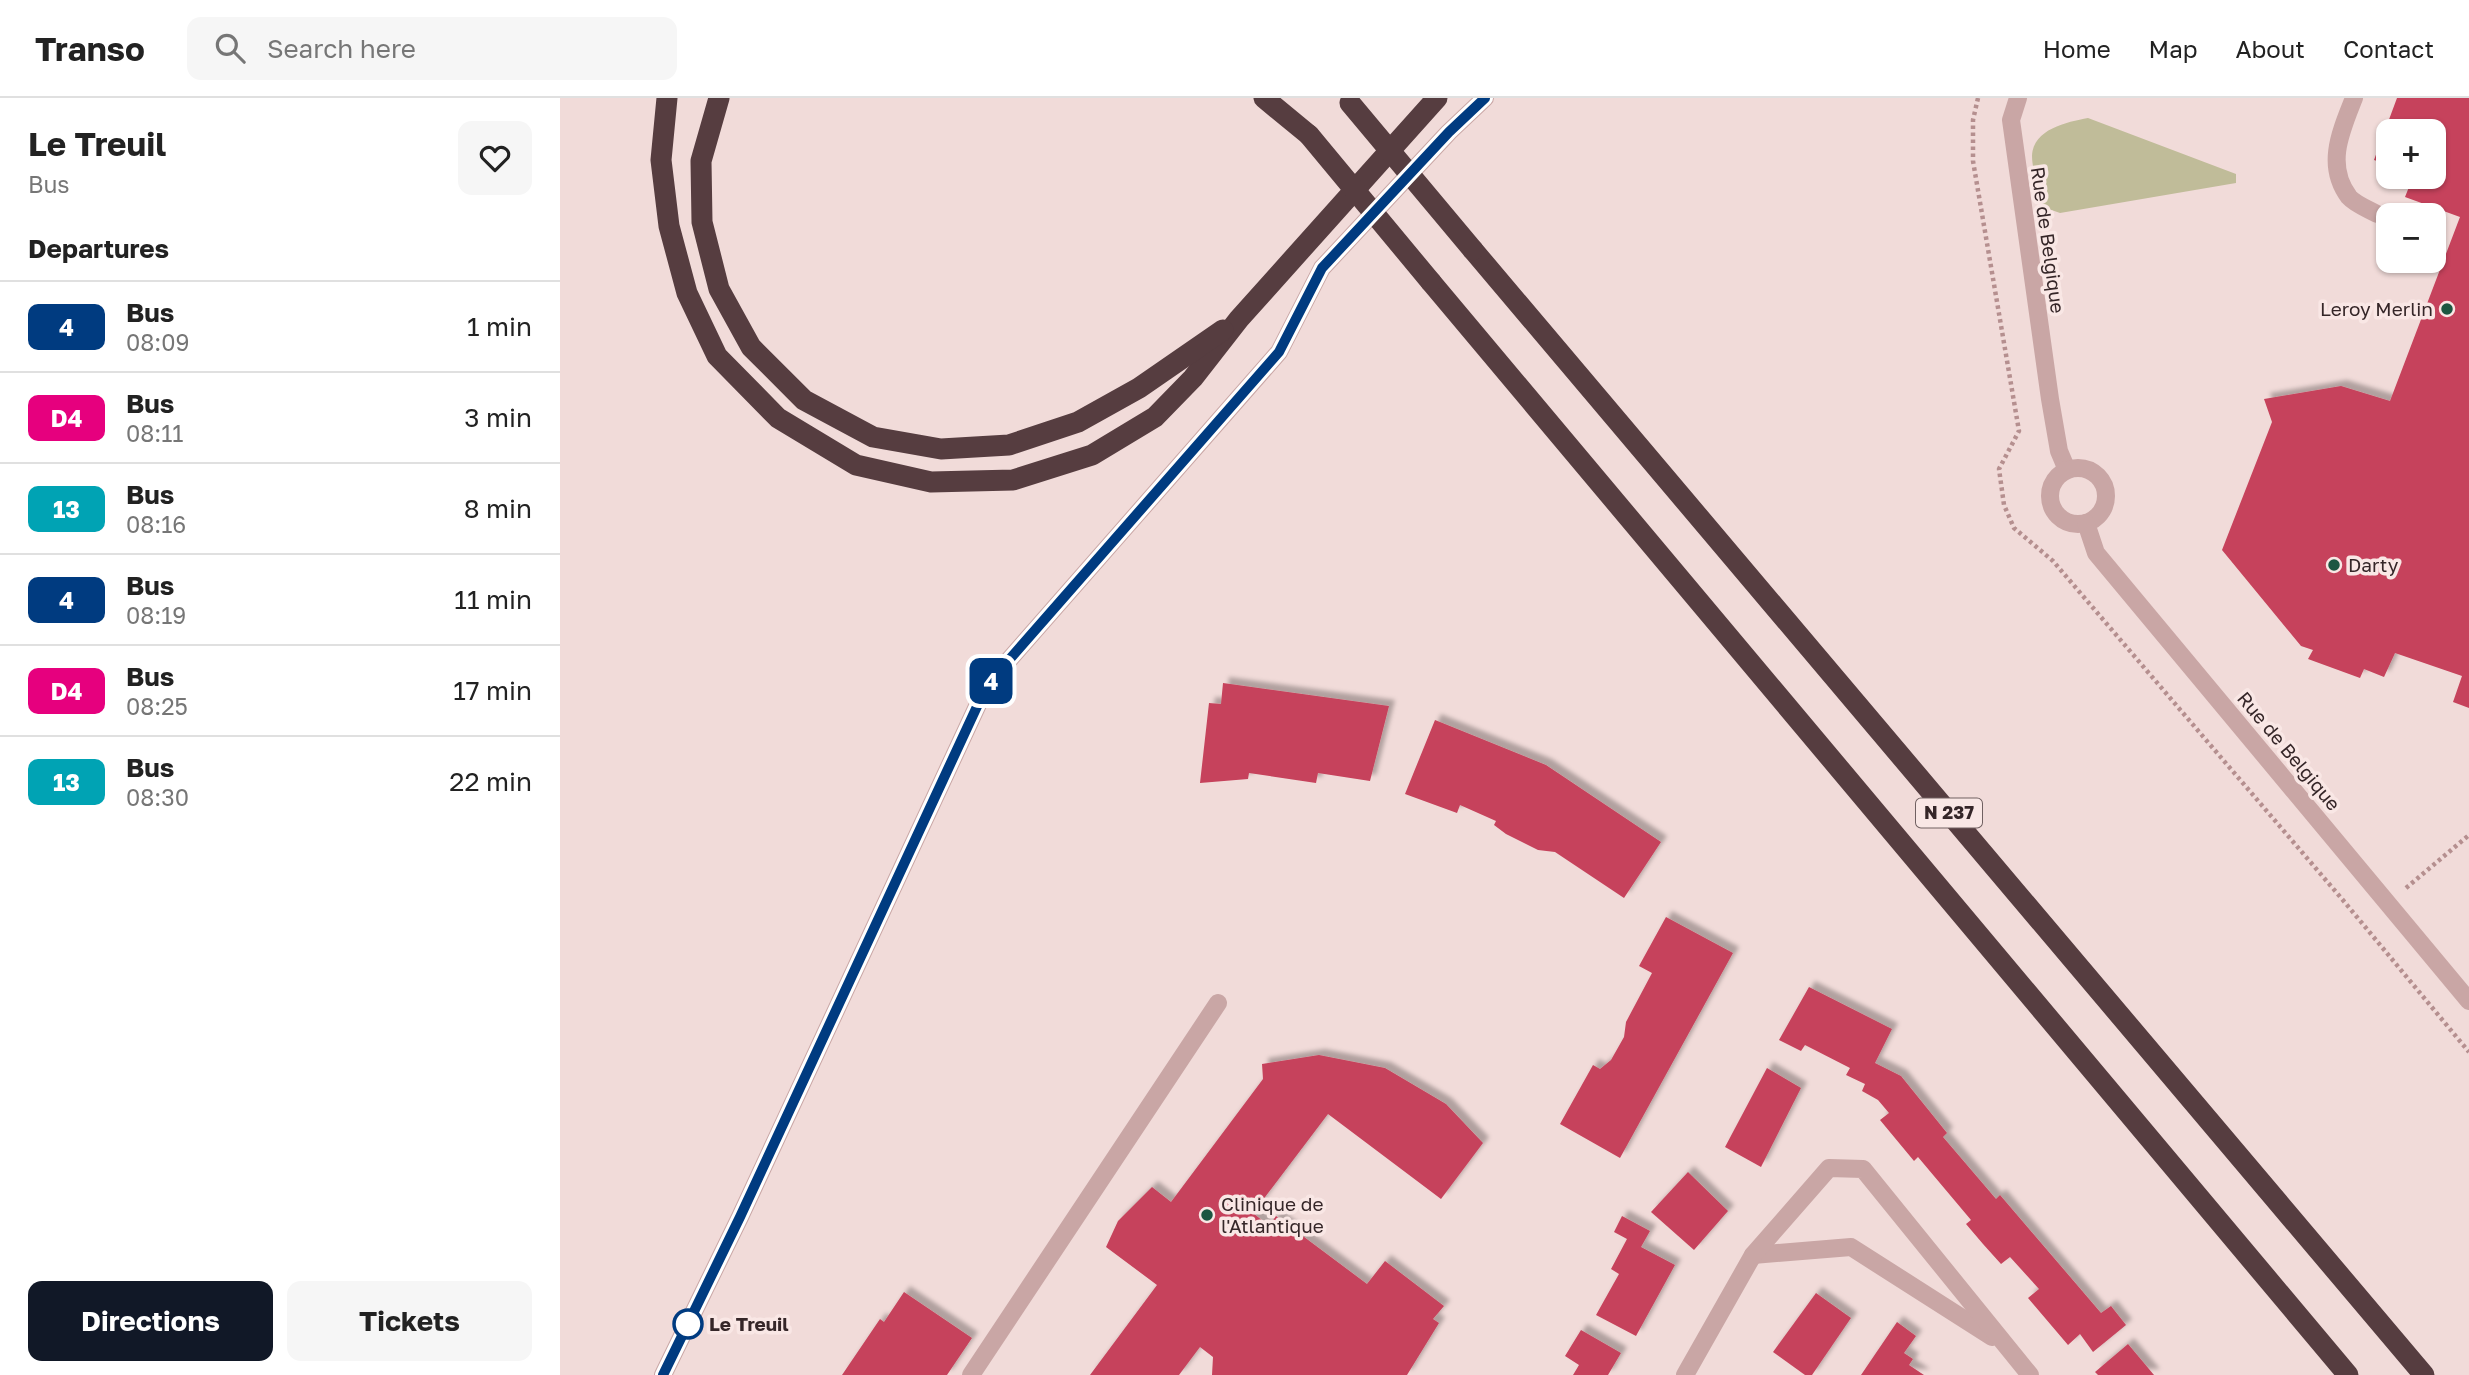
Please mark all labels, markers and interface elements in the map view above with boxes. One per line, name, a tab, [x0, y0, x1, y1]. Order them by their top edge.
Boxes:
search box	[187, 17, 677, 80]
text: Transo	[35, 29, 145, 68]
icon: search	[211, 29, 249, 67]
text: Search here	[267, 33, 416, 64]
text: Home	[2043, 34, 2111, 63]
text: Map	[2149, 34, 2198, 63]
text: About	[2236, 34, 2305, 63]
text: Contact	[2343, 34, 2434, 63]
map controls	[2376, 119, 2446, 273]
button: +	[2376, 119, 2446, 189]
button: heart	[458, 121, 532, 195]
text: Le Treuil	[28, 124, 166, 163]
street label: Rue de Belgique	[2027, 165, 2070, 315]
text: Bus	[28, 170, 70, 198]
button: −	[2376, 203, 2446, 273]
text: Departures	[28, 233, 169, 264]
text: Bus	[126, 297, 174, 328]
place label: Leroy Merlin	[2320, 297, 2433, 320]
marker: Leroy Merlin	[2439, 301, 2455, 317]
text: 1 min	[467, 311, 532, 342]
text: 4	[59, 312, 74, 341]
text: 08:09	[126, 328, 189, 356]
text: Bus	[126, 388, 174, 419]
text: 3 min	[464, 402, 532, 433]
text: D4	[50, 403, 83, 432]
text: 08:11	[126, 419, 184, 447]
text: Bus	[126, 479, 174, 510]
text: 8 min	[464, 493, 532, 524]
text: 13	[53, 494, 80, 523]
text: 08:16	[126, 510, 186, 538]
place label: Darty	[2348, 553, 2399, 576]
marker: Darty	[2326, 557, 2342, 573]
text: Bus	[126, 570, 174, 601]
text: 11 min	[454, 584, 532, 615]
text: 4	[59, 585, 74, 614]
text: 08:19	[126, 601, 186, 629]
line badge: 4	[968, 658, 1014, 704]
text: Bus	[126, 661, 174, 692]
text: 4	[984, 666, 999, 695]
text: 17 min	[453, 675, 532, 706]
text: D4	[50, 676, 83, 705]
street label: Rue de Belgique	[2233, 687, 2346, 815]
text: 08:25	[126, 692, 188, 720]
text: Bus	[126, 752, 174, 783]
text: 22 min	[449, 766, 532, 797]
text: 13	[53, 767, 80, 796]
text: 08:30	[126, 783, 189, 811]
road number: N 237	[1916, 798, 1982, 828]
place label: Clinique de l'Atlantique	[1221, 1192, 1324, 1237]
marker: Clinique de l'Atlantique	[1199, 1207, 1215, 1223]
button: Directions	[28, 1281, 273, 1361]
button: Tickets	[287, 1281, 532, 1361]
marker: Le Treuil	[673, 1309, 703, 1339]
place label: Le Treuil	[709, 1312, 789, 1335]

